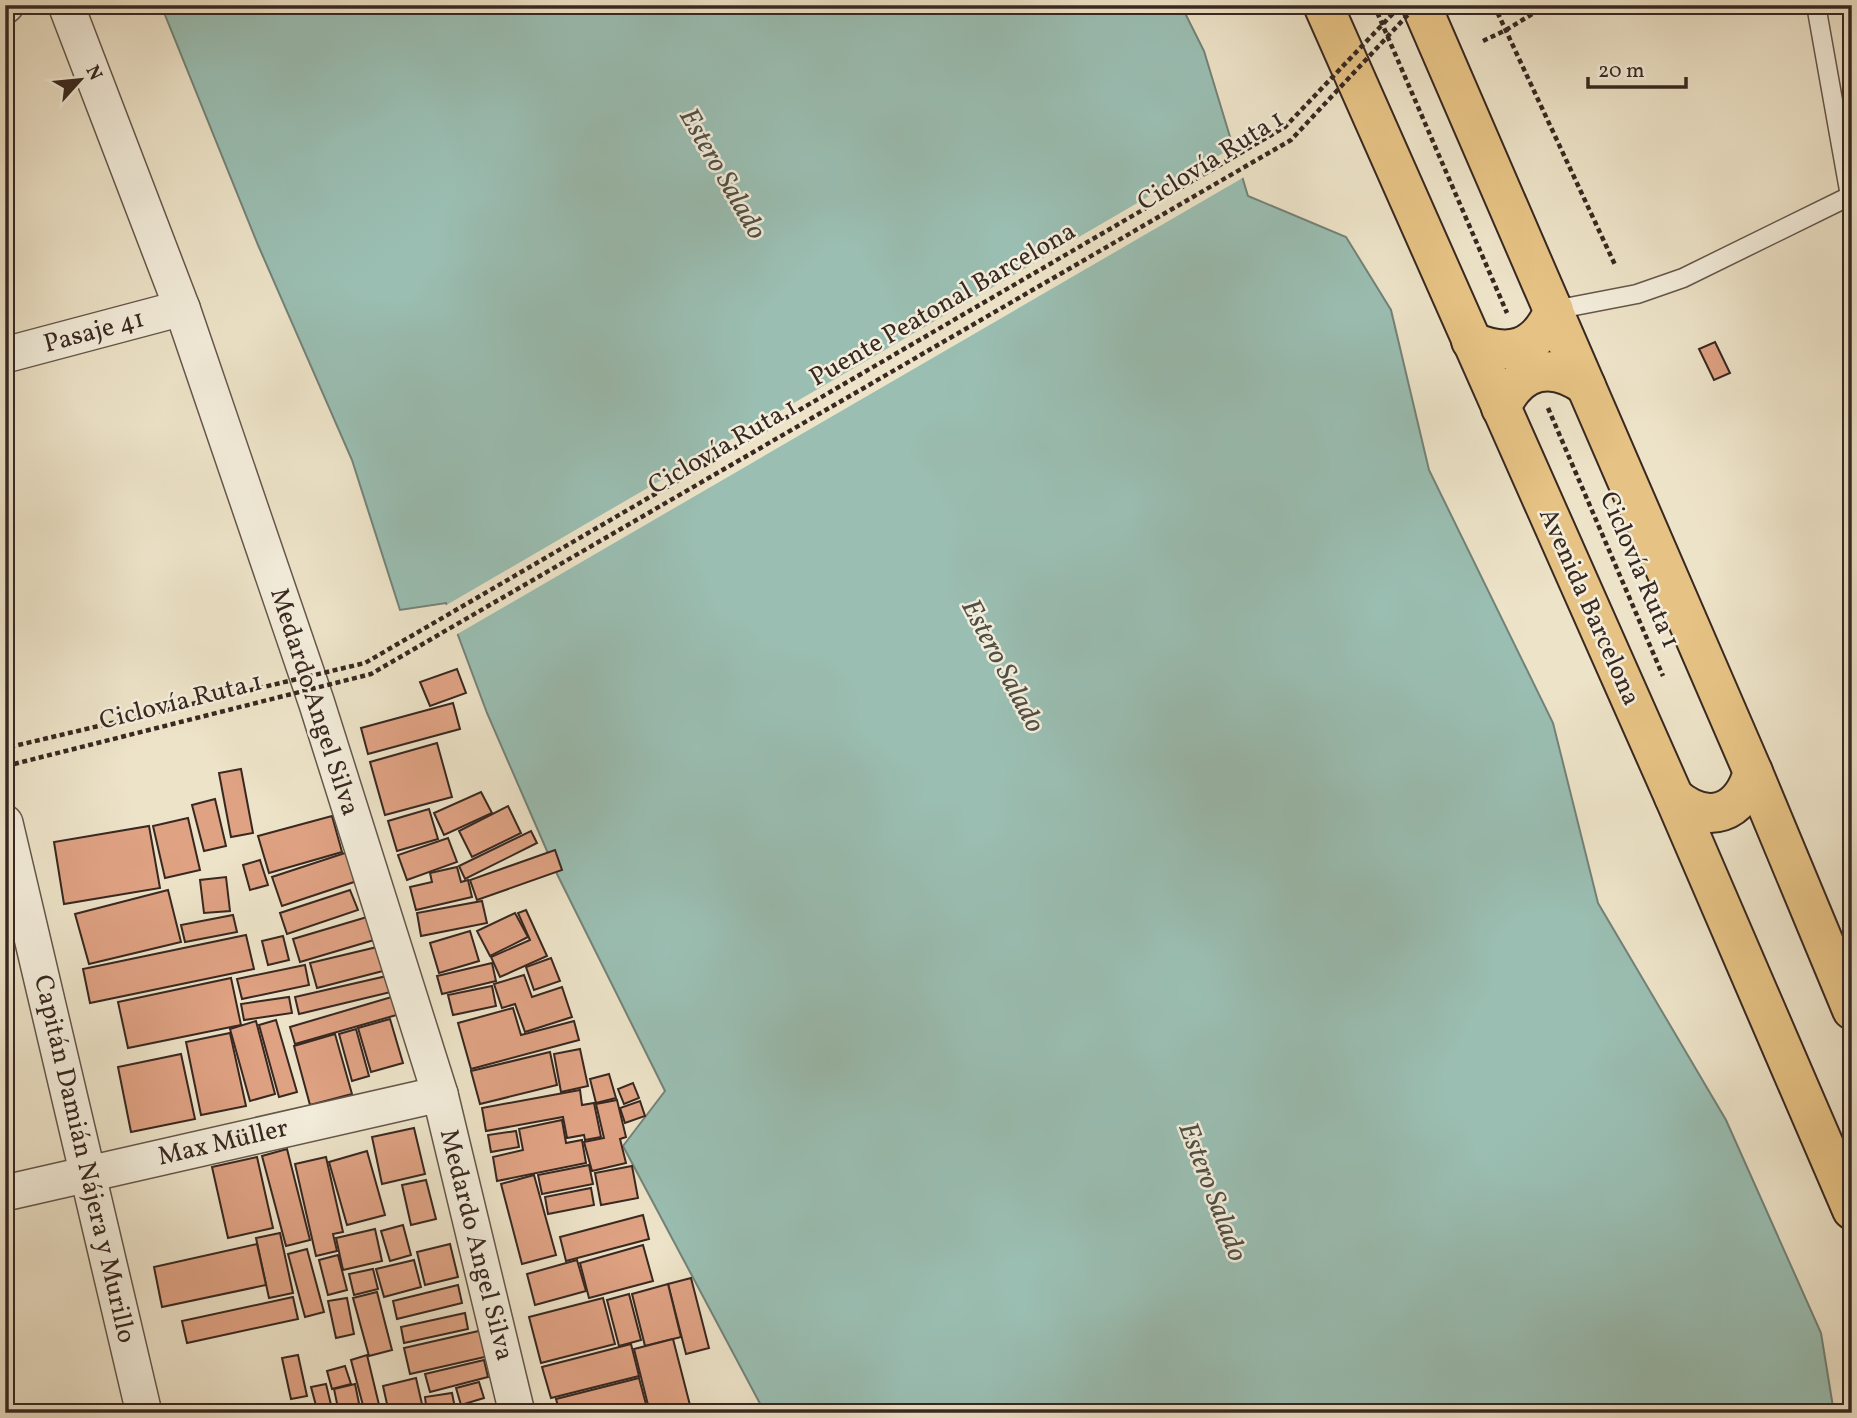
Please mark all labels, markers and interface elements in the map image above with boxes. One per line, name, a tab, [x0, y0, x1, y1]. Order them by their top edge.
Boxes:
north arrow	[46, 46, 116, 116]
scale bar	[1588, 46, 1686, 90]
text: 20 m	[1598, 57, 1644, 86]
text: N	[79, 61, 108, 85]
water label: Estero Salado	[669, 101, 775, 247]
street label: Ciclovía Ruta 1	[1131, 102, 1291, 220]
street label: Puente Peatonal Barcelona	[803, 214, 1083, 396]
street label: Pasaje 41	[40, 301, 148, 363]
street label: Ciclovía Ruta 1	[642, 390, 804, 504]
street label: Ciclovía Ruta 1	[1590, 486, 1688, 654]
street label: Avenida Barcelona	[1529, 502, 1649, 712]
street label: Medardo Angel Silva	[260, 584, 368, 820]
water label: Estero Salado	[951, 592, 1054, 740]
street label: Ciclovía Ruta 1	[96, 664, 266, 740]
street label: Capitán Damián Nájera y Murillo	[24, 971, 144, 1347]
street label: Max Müller	[154, 1111, 292, 1175]
water label: Estero Salado	[1168, 1117, 1256, 1267]
street label: Medardo Angel Silva	[430, 1126, 522, 1364]

